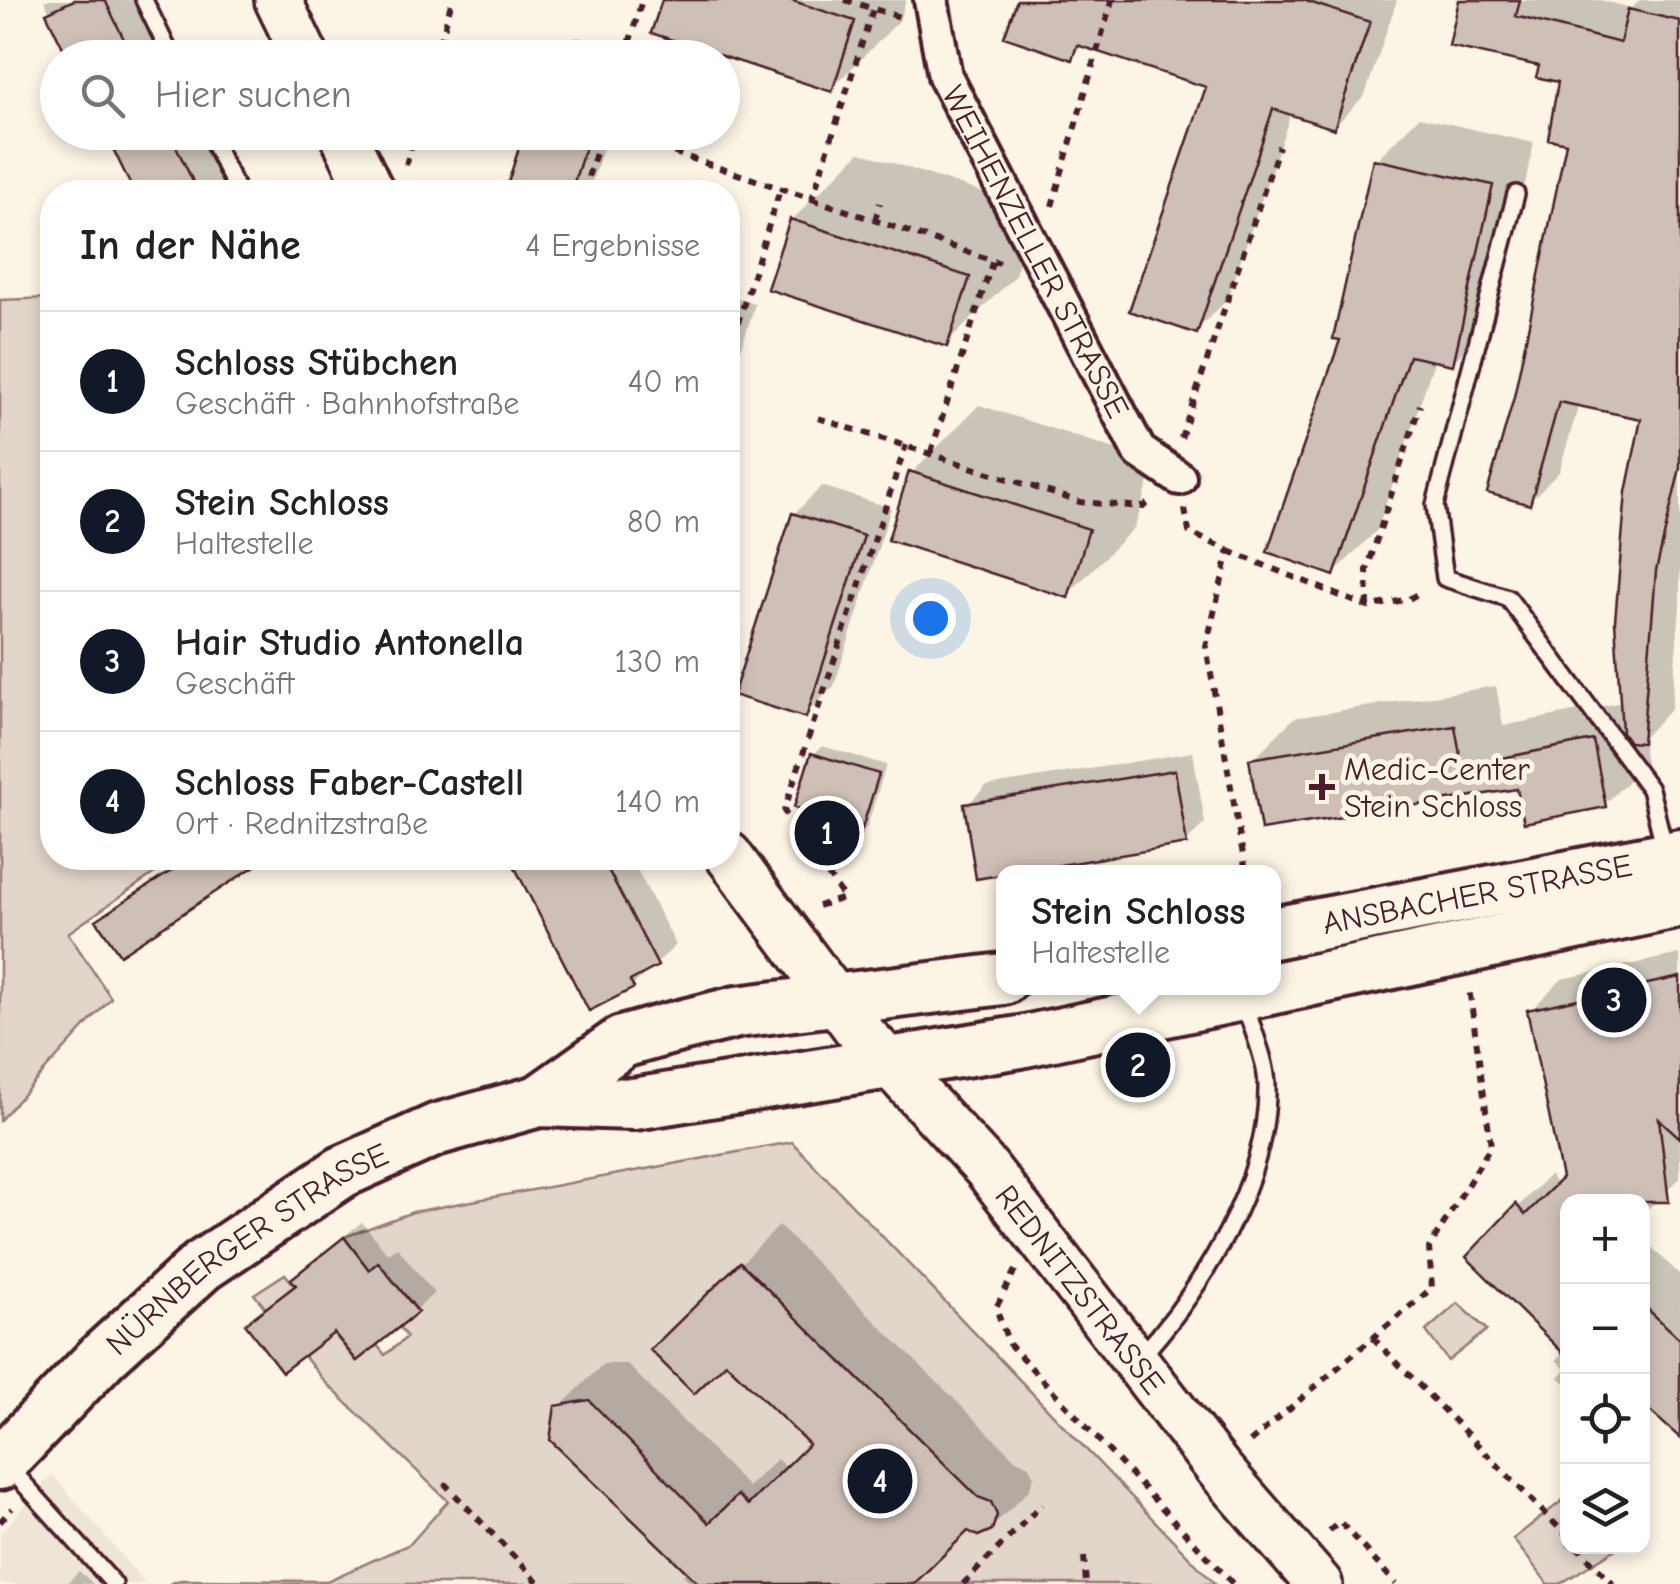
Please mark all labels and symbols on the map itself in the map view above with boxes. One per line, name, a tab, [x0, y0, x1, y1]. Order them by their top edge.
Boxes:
street label: WEIHENZELLER STRASSE	[935, 79, 1137, 424]
your location	[905, 593, 956, 644]
place label: Medic-Center Stein Schloss	[1344, 751, 1530, 825]
marker: Medic-Center Stein Schloss	[1309, 774, 1335, 800]
pin: 1	[794, 796, 860, 870]
street label: ANSBACHER STRASSE	[1319, 846, 1635, 942]
pin: 3	[1582, 962, 1646, 1038]
pin: 2	[1106, 1028, 1170, 1102]
street label: NÜRNBERGER STRASSE	[98, 1135, 394, 1362]
street label: REDNITZSTRASSE	[988, 1178, 1173, 1401]
pin: 4	[848, 1444, 912, 1518]

